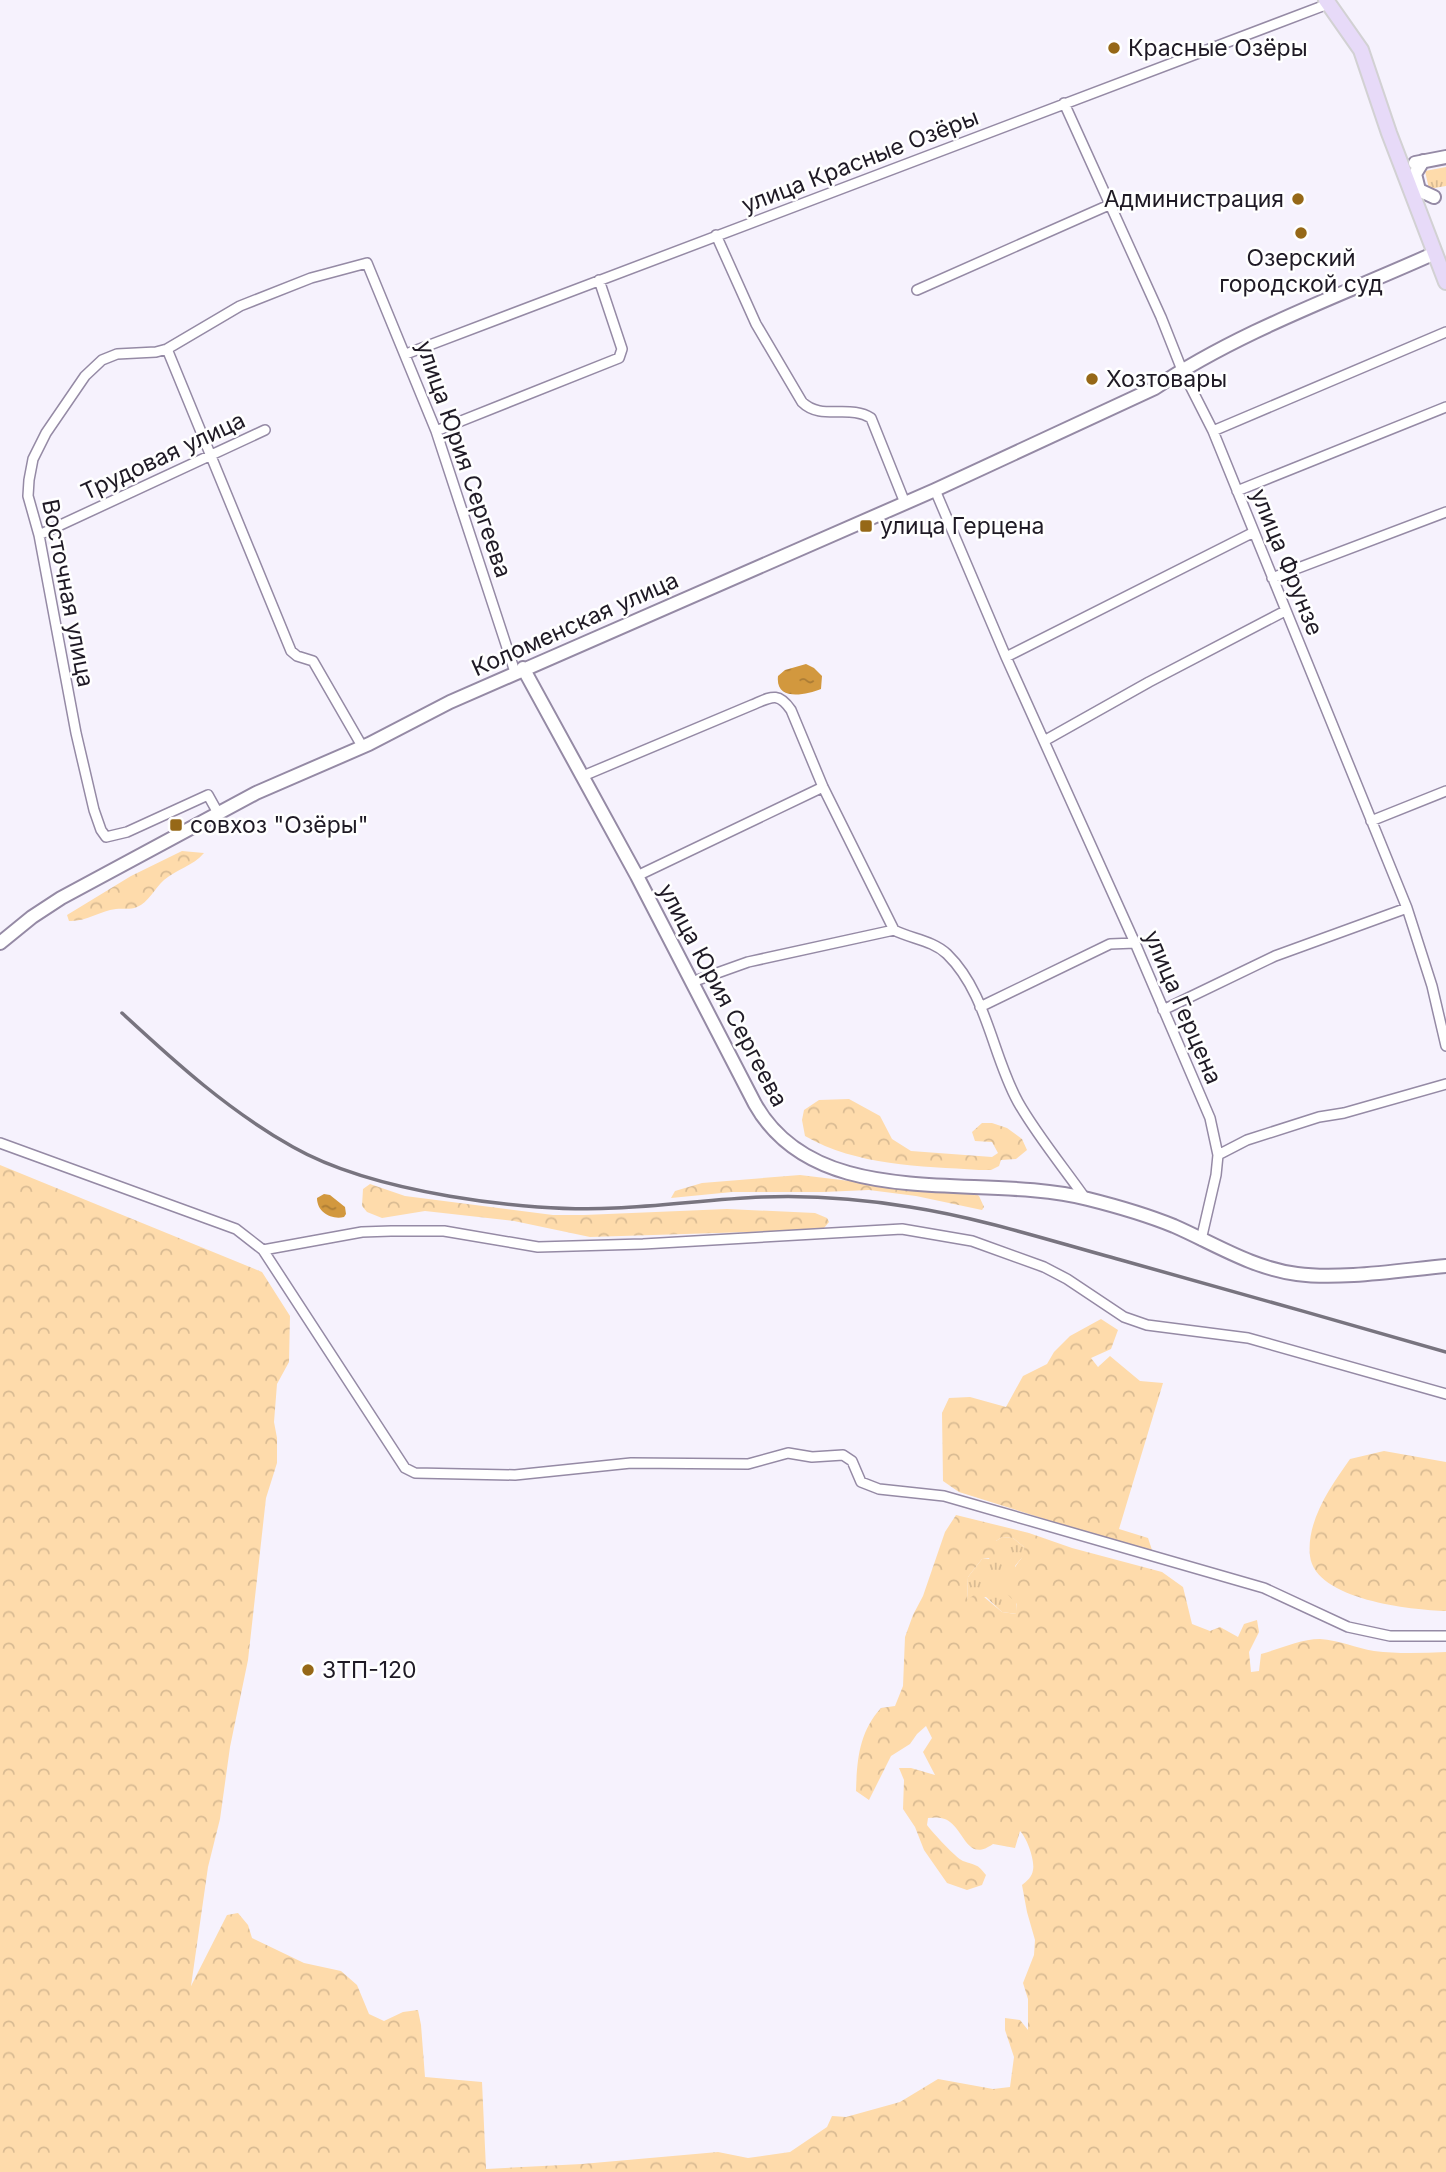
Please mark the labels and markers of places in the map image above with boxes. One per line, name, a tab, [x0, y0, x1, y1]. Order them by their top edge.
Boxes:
place label: Красные Озёры	[1128, 34, 1308, 62]
marker: Красные Озёры	[1106, 40, 1122, 56]
place label: Администрация	[1104, 185, 1284, 213]
marker: Администрация	[1290, 191, 1306, 207]
marker: Озерский городской суд	[1293, 225, 1309, 241]
place label: Озерский городской суд	[1219, 244, 1383, 298]
place label: Хозтовары	[1106, 365, 1227, 393]
marker: Хозтовары	[1084, 371, 1100, 387]
place label: улица Герцена	[880, 512, 1045, 540]
marker: улица Герцена	[858, 518, 874, 534]
place label: совхоз "Озёры"	[190, 811, 368, 839]
marker: совхоз "Озёры"	[168, 817, 184, 833]
place label: ЗТП-120	[322, 1656, 417, 1684]
marker: ЗТП-120	[300, 1662, 316, 1678]

